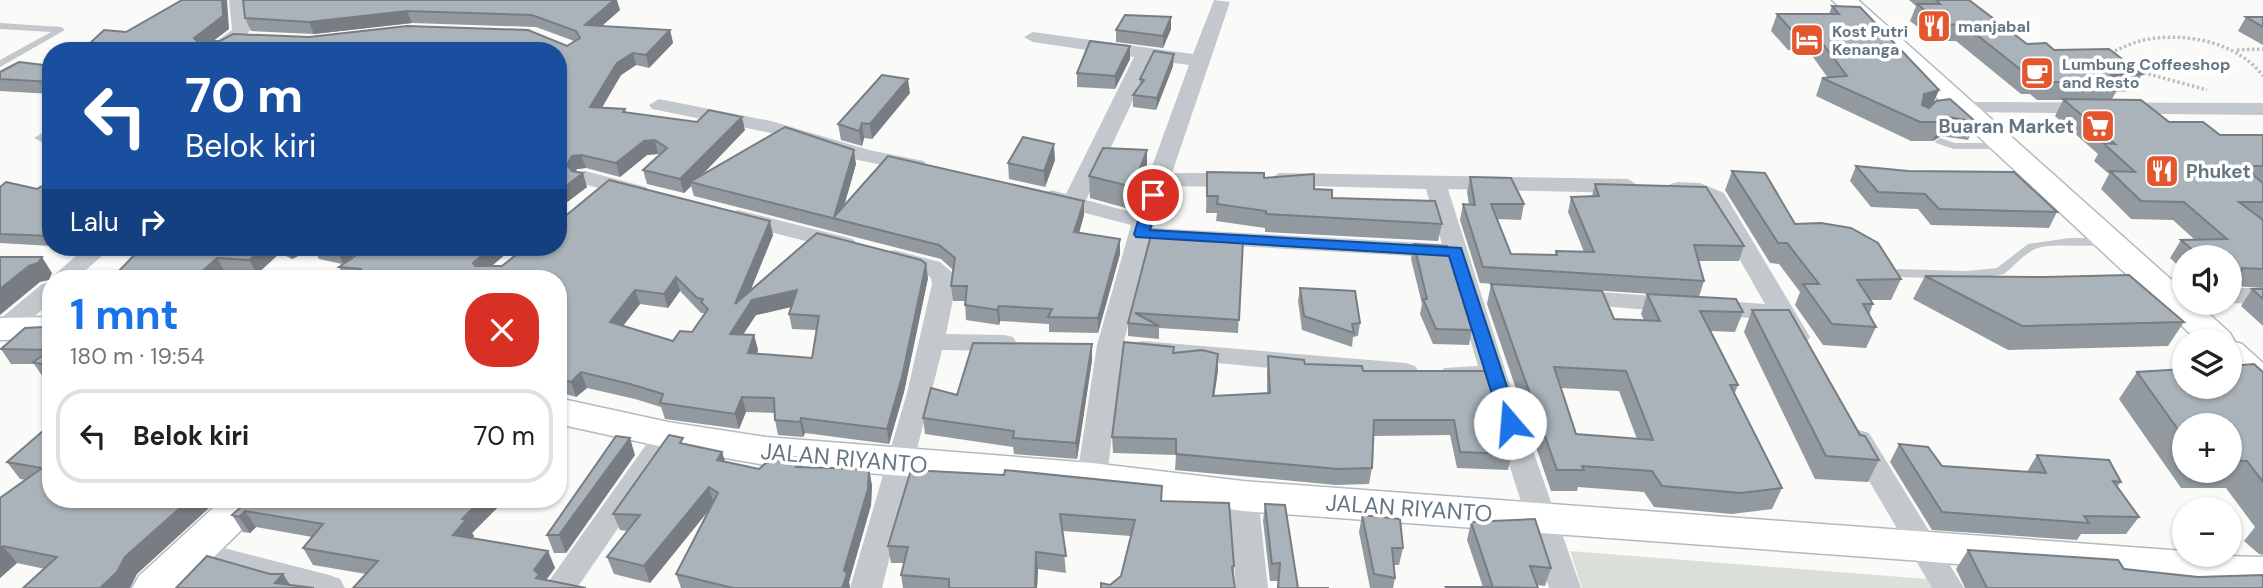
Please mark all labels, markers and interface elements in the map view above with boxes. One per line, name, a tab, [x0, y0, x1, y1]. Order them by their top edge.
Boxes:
restaurant icon: manjabal	[1915, 7, 1953, 45]
place label: manjabal	[1958, 16, 2030, 37]
hotel icon: Kost Putri Kenanga	[1788, 21, 1826, 59]
place label: Kost Putri Kenanga	[1832, 21, 1908, 60]
cafe icon: Lumbung Coffeeshop and Resto	[2018, 54, 2056, 92]
place label: Lumbung Coffeeshop and Resto	[2062, 54, 2230, 93]
text: 70 m	[185, 63, 303, 127]
icon: left	[70, 70, 161, 161]
supermarket icon: Buaran Market	[2079, 107, 2117, 145]
place label: Buaran Market	[1938, 114, 2074, 139]
text: Belok kiri	[185, 125, 317, 167]
restaurant icon: Phuket	[2143, 152, 2181, 190]
place label: Phuket	[2186, 159, 2251, 184]
pin	[1123, 165, 1183, 225]
icon: arrive	[1134, 176, 1172, 214]
icon: right	[133, 203, 171, 241]
text: Lalu	[70, 205, 119, 239]
map controls	[2172, 245, 2242, 567]
button: sound	[2172, 245, 2242, 315]
text: 1 mnt	[70, 287, 179, 342]
button: close	[465, 293, 539, 367]
button: layers	[2172, 329, 2242, 399]
text: 180 m · 19:54	[70, 341, 205, 371]
position arrow	[1473, 386, 1547, 460]
button: +	[2172, 413, 2242, 483]
icon: left	[74, 417, 112, 455]
text: Belok kiri	[133, 419, 249, 453]
text: 70 m	[474, 419, 535, 453]
street label: JALAN RIYANTO	[759, 436, 929, 480]
street label: JALAN RIYANTO	[1325, 487, 1493, 529]
button: −	[2172, 497, 2242, 567]

